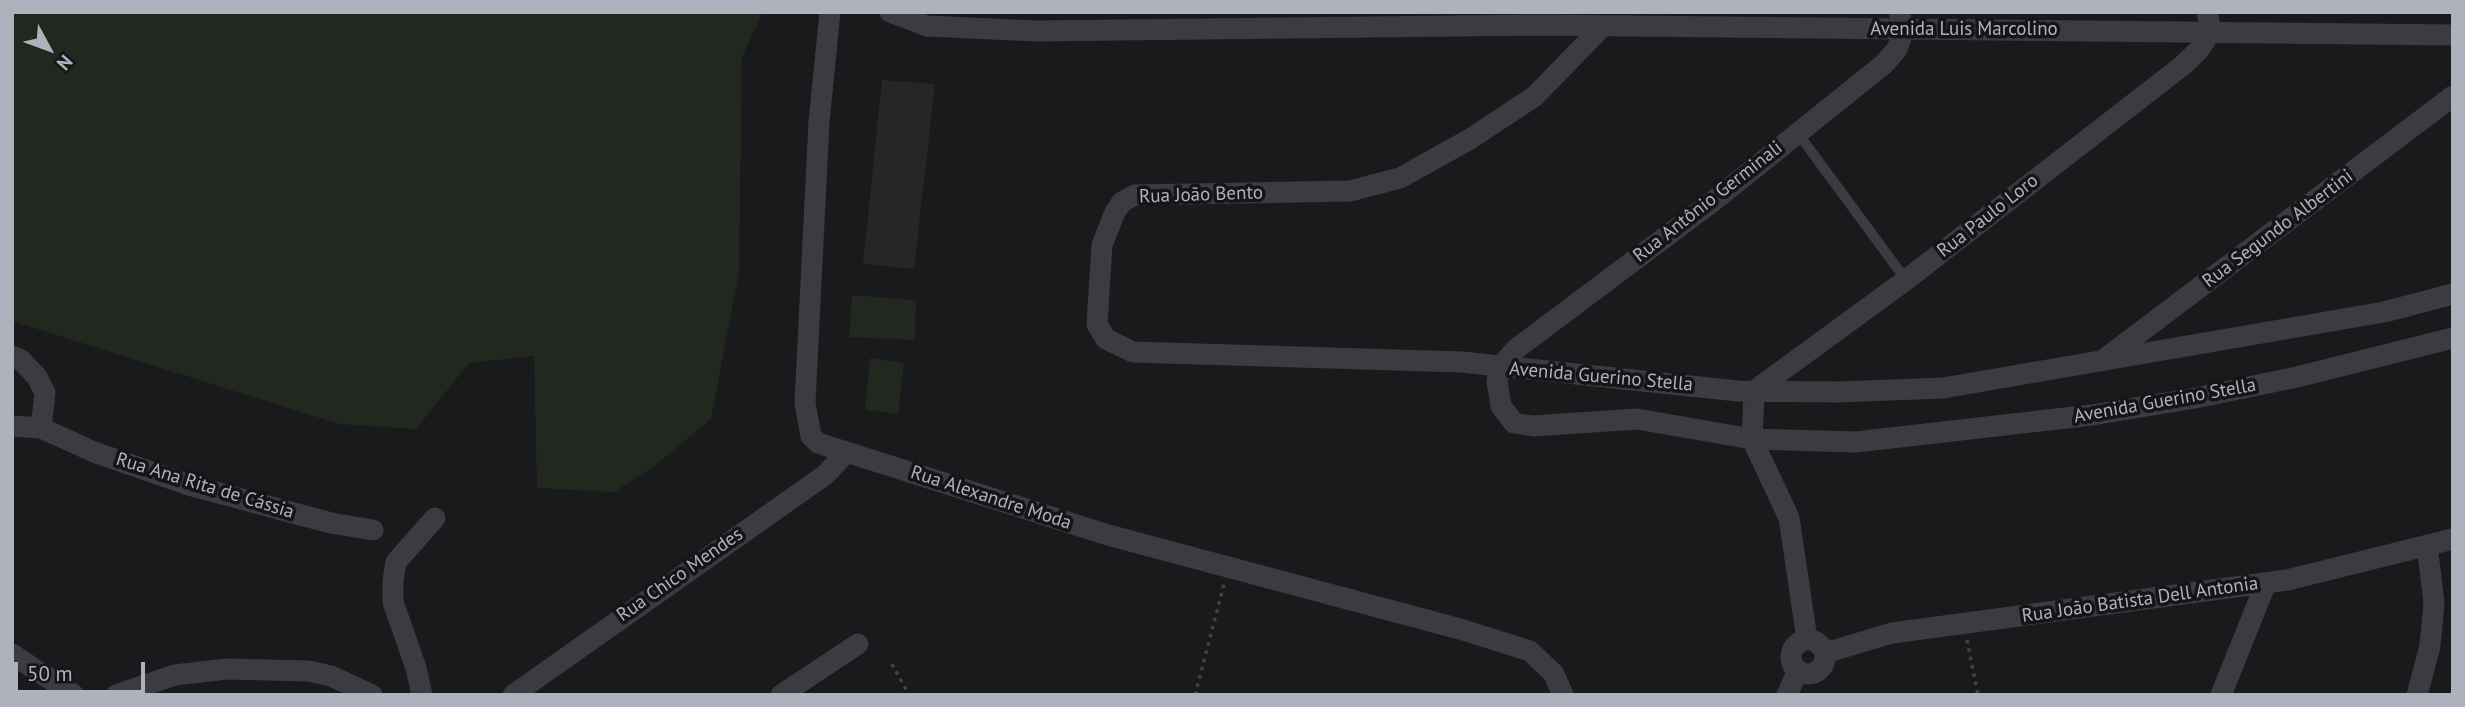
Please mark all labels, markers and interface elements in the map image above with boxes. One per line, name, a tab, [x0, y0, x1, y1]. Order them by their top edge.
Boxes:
north arrow	[14, 14, 84, 84]
street label: Avenida Luis Marcolino	[1870, 19, 2058, 41]
text: N	[52, 50, 78, 75]
street label: Rua Antônio Germinali	[1629, 137, 1787, 267]
street label: Rua Segundo Albertini	[2198, 165, 2358, 293]
street label: Rua Paulo Loro	[1933, 170, 2043, 262]
street label: Rua João Bento	[1139, 181, 1263, 209]
street label: Avenida Guerino Stella	[1508, 358, 1694, 396]
street label: Avenida Guerino Stella	[2072, 374, 2258, 428]
street label: Rua Ana Rita de Cássia	[113, 448, 297, 524]
street label: Rua Alexandre Moda	[908, 461, 1074, 535]
street label: Rua Chico Mendes	[613, 523, 747, 627]
street label: Rua João Batista Dell Antonia	[2020, 572, 2260, 628]
scale bar	[18, 648, 149, 692]
text: 50 m	[27, 660, 73, 687]

